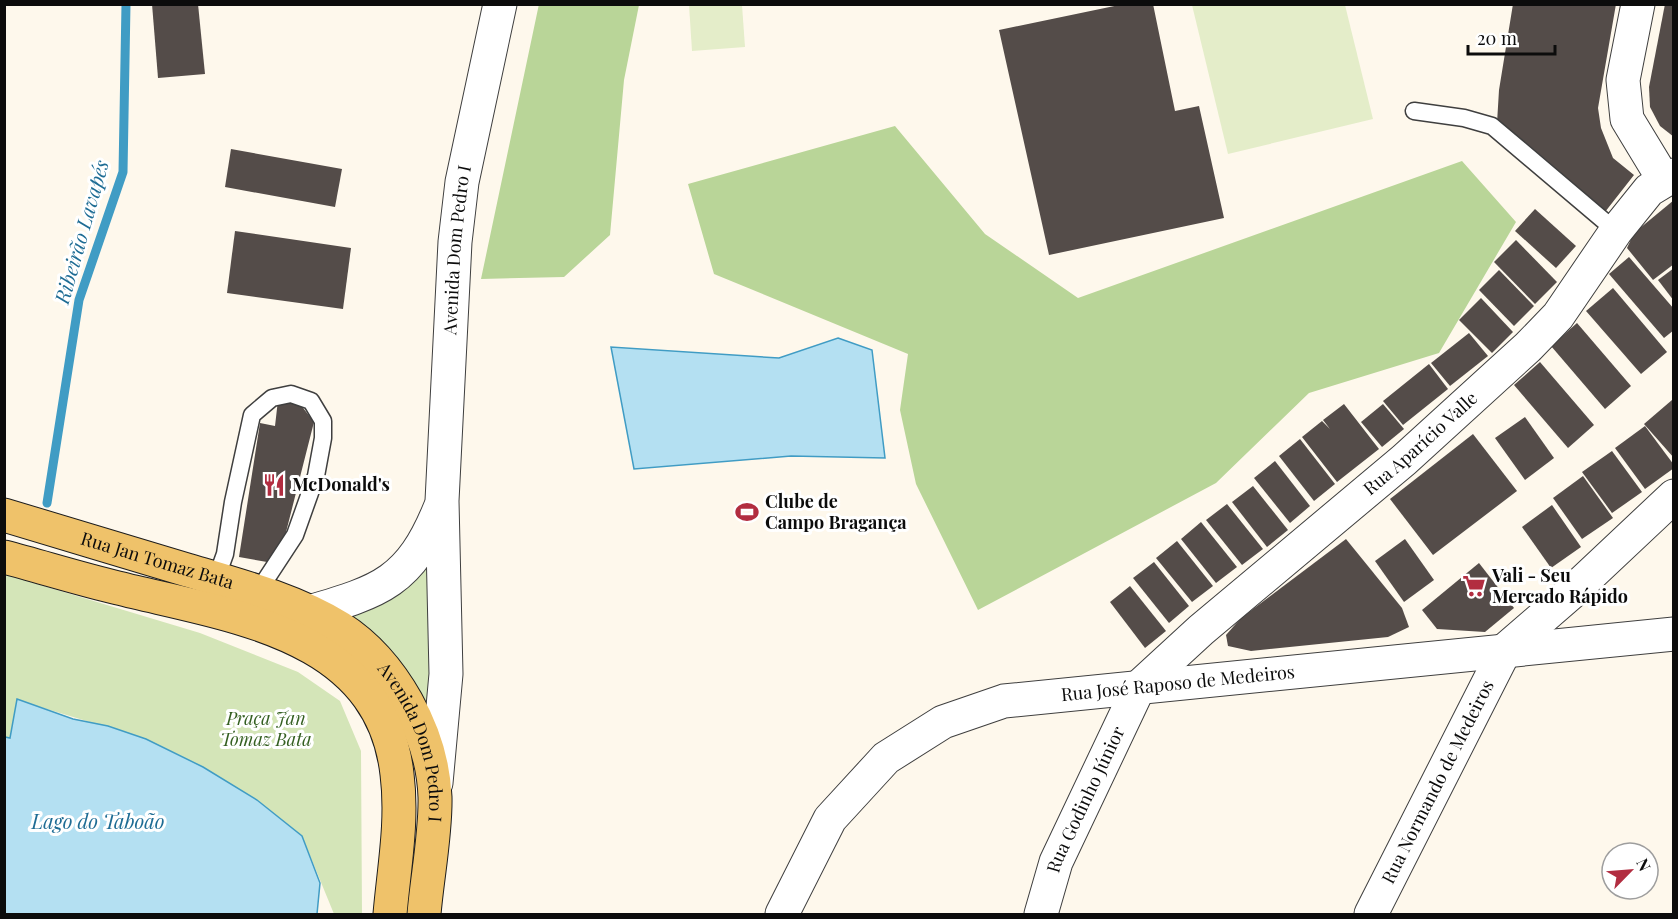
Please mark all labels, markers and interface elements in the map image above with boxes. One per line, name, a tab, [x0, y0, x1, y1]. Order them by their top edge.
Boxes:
scale bar	[1468, 18, 1555, 56]
text: 20 m	[1477, 26, 1517, 50]
water label: Ribeirão Lavapés	[47, 156, 114, 308]
street label: Avenida Dom Pedro I	[437, 163, 476, 336]
street label: Rua Aparício Valle	[1358, 386, 1482, 500]
restaurant icon: McDonald's	[261, 472, 287, 498]
place label: McDonald's	[292, 472, 390, 496]
place label: Clube de Campo Bragança	[765, 489, 907, 534]
sports icon: Clube de Campo Bragança	[734, 499, 760, 525]
street label: Rua Jan Tomaz Bata	[78, 526, 237, 594]
place label: Vali - Seu Mercado Rápido	[1491, 563, 1628, 608]
supermarket icon: Vali - Seu Mercado Rápido	[1461, 573, 1487, 599]
street label: Avenida Dom Pedro I	[372, 656, 448, 823]
street label: Rua José Raposo de Medeiros	[1060, 659, 1296, 706]
street label: Rua Normando de Medeiros	[1375, 676, 1499, 887]
park label: Praça Jan Tomaz Bata	[220, 706, 312, 751]
street label: Rua Godinho Júnior	[1041, 722, 1130, 875]
water label: Lago do Taboão	[31, 807, 164, 834]
north arrow	[1600, 841, 1660, 901]
text: N	[1632, 855, 1656, 875]

